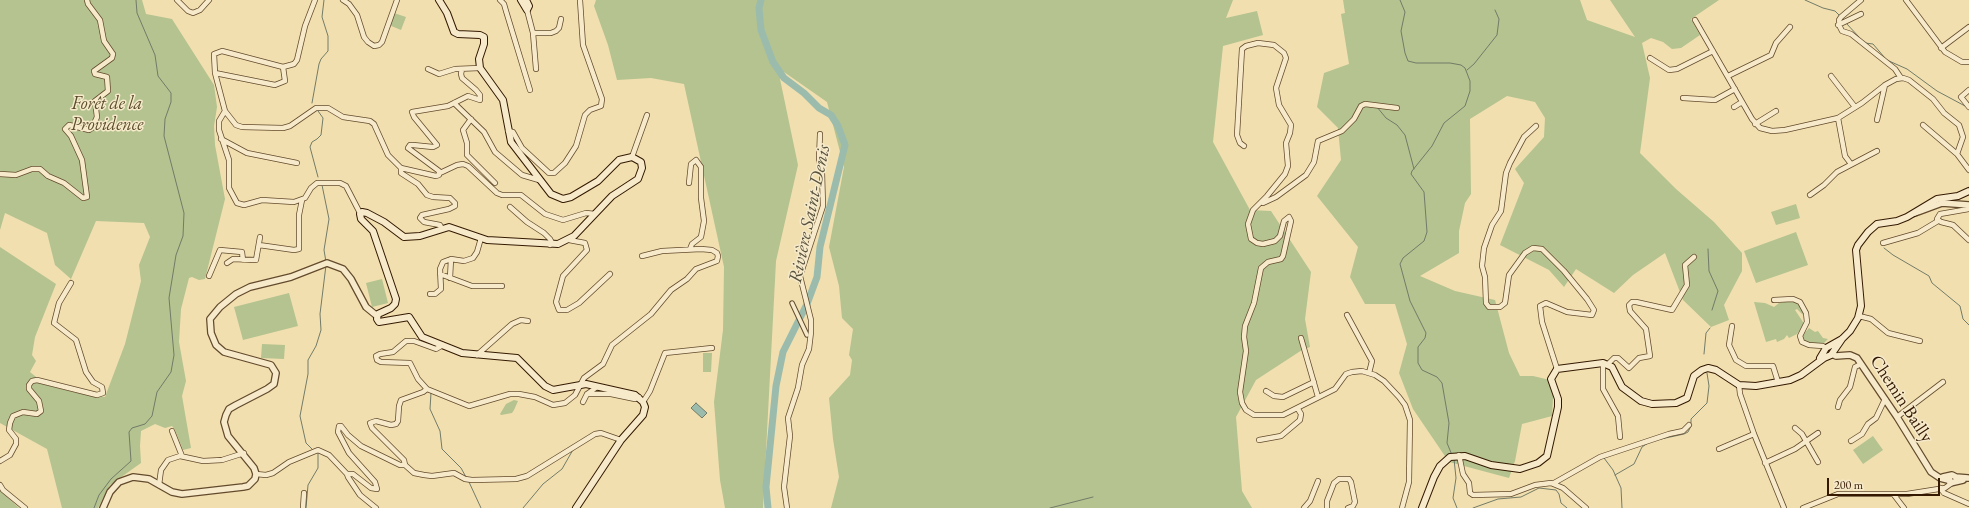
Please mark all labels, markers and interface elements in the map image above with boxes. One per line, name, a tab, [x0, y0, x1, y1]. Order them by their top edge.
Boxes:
park label: Forêt de la Providence	[71, 93, 143, 136]
water label: Rivière Saint-Denis	[784, 143, 836, 285]
street label: Chemin Bailly	[1865, 351, 1937, 447]
scale bar	[1829, 470, 1942, 496]
text: 200 m	[1834, 477, 1863, 493]

